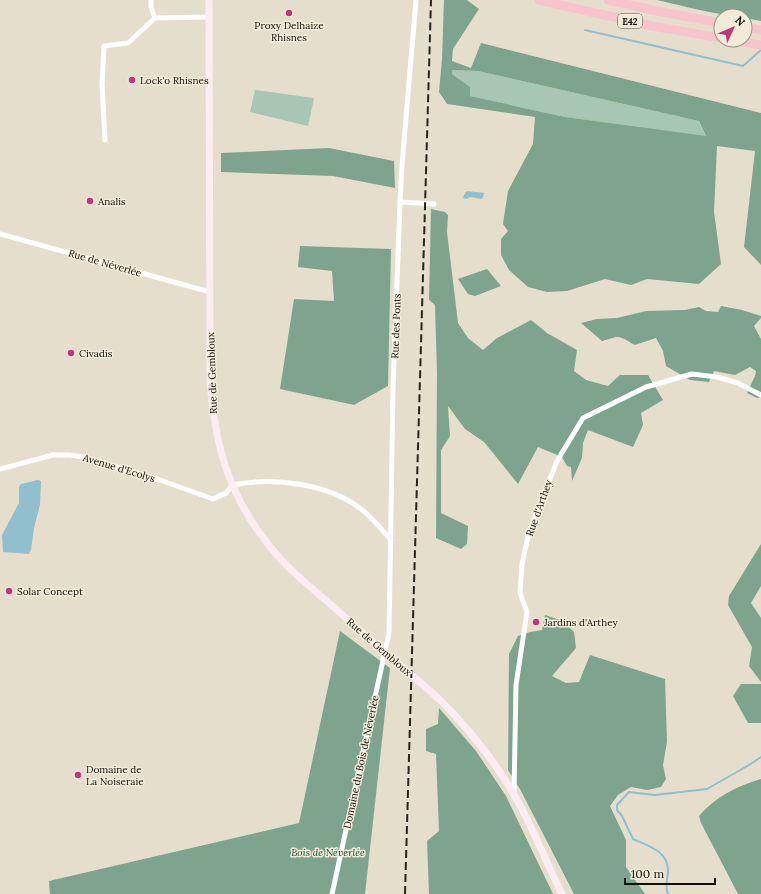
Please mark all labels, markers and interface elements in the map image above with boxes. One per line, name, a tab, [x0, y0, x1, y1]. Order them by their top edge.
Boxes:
marker: Proxy Delhaize Rhisnes	[284, 8, 294, 18]
north arrow	[713, 8, 753, 48]
text: N	[732, 13, 749, 29]
road number: E42	[618, 14, 642, 28]
place label: Proxy Delhaize Rhisnes	[254, 19, 324, 44]
place label: Lock'o Rhisnes	[140, 74, 209, 87]
marker: Lock'o Rhisnes	[127, 75, 137, 85]
place label: Analis	[97, 195, 126, 208]
marker: Analis	[85, 196, 95, 206]
street label: Rue de Néverlée	[67, 246, 144, 280]
street label: Rue des Ponts	[388, 293, 404, 359]
street label: Rue de Gembloux	[204, 331, 220, 414]
place label: Civadis	[79, 347, 113, 360]
marker: Civadis	[66, 348, 76, 358]
street label: Avenue d'Ecolys	[80, 451, 157, 485]
street label: Rue d'Arthey	[523, 477, 555, 538]
place label: Solar Concept	[17, 585, 83, 598]
marker: Solar Concept	[4, 586, 14, 596]
street label: Rue de Gembloux	[344, 615, 415, 679]
place label: Jardins d'Arthey	[543, 616, 619, 629]
marker: Jardins d'Arthey	[531, 617, 541, 627]
street label: Domaine du Bois de Néverlée	[340, 693, 382, 830]
place label: Domaine de La Noiseraie	[86, 763, 144, 788]
marker: Domaine de La Noiseraie	[73, 770, 83, 780]
park label: Bois de Néverlée	[291, 846, 365, 859]
scale bar	[625, 860, 715, 886]
text: 100 m	[631, 866, 664, 881]

